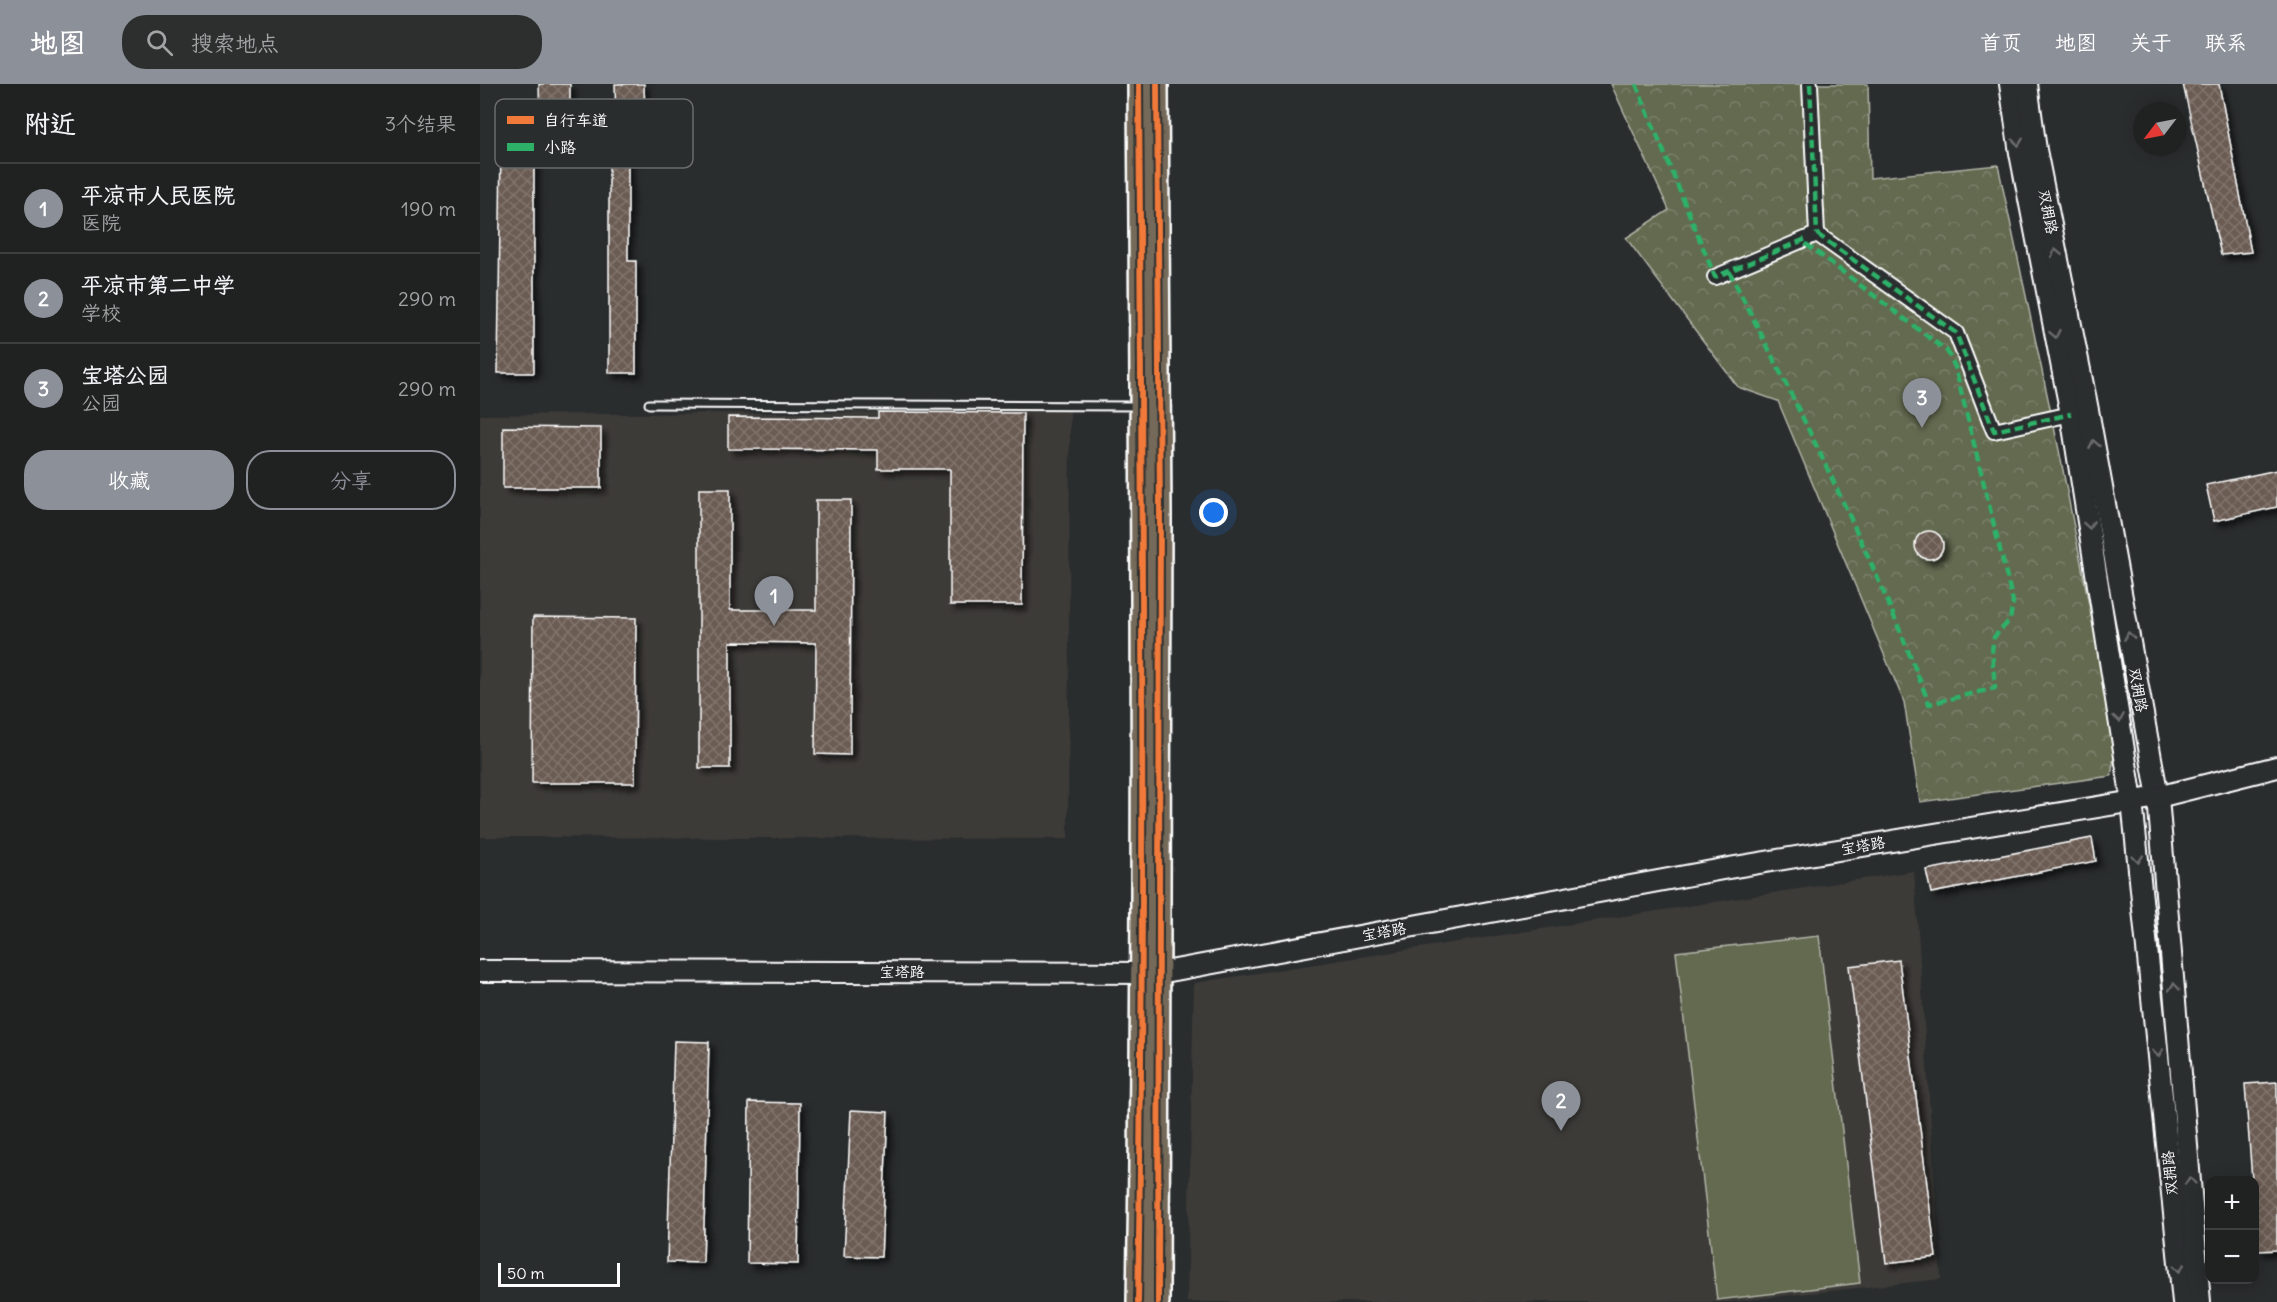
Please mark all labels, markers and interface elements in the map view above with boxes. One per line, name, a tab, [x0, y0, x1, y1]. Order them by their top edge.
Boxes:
search box	[122, 15, 542, 69]
text: 地图	[30, 25, 86, 61]
icon: search	[143, 26, 176, 59]
text: 搜索地点	[191, 29, 279, 57]
text: 首页	[1980, 29, 2022, 56]
text: 地图	[2055, 29, 2097, 56]
text: 关于	[2130, 29, 2172, 56]
text: 联系	[2205, 29, 2247, 56]
legend	[495, 99, 693, 168]
north arrow	[2133, 102, 2187, 156]
text: 附近	[24, 107, 76, 140]
text: 自行车道	[544, 110, 608, 130]
text: 3个结果	[385, 111, 456, 136]
text: 小路	[544, 137, 576, 157]
one-way arrow	[2012, 137, 2024, 147]
text: 平凉市人民医院	[81, 181, 235, 209]
street label: 双拥路	[2035, 188, 2062, 236]
text: 1	[40, 196, 47, 221]
text: 190 m	[401, 196, 456, 221]
text: 医院	[81, 210, 121, 235]
one-way arrow	[2050, 248, 2063, 258]
text: 平凉市第二中学	[81, 271, 235, 299]
text: 2	[38, 286, 49, 311]
text: 290 m	[398, 286, 456, 311]
text: 学校	[81, 300, 121, 325]
one-way arrow	[2048, 328, 2061, 338]
text: 宝塔公园	[81, 361, 169, 389]
text: 3	[38, 376, 49, 401]
text: 290 m	[398, 376, 456, 401]
pin: 3	[1902, 378, 1942, 428]
text: 公园	[81, 390, 121, 415]
one-way arrow	[2088, 440, 2101, 450]
button: 收藏	[24, 450, 234, 510]
button: 分享	[246, 450, 456, 510]
your location	[1199, 498, 1228, 527]
one-way arrow	[2082, 520, 2095, 530]
pin: 1	[754, 576, 794, 626]
one-way arrow	[2123, 631, 2136, 641]
street label: 双拥路	[2125, 666, 2152, 714]
one-way arrow	[2113, 713, 2125, 723]
street label: 宝塔路	[1839, 832, 1887, 859]
one-way arrow	[2131, 855, 2144, 864]
street label: 宝塔路	[1360, 918, 1408, 945]
street label: 宝塔路	[879, 962, 925, 981]
one-way arrow	[2167, 982, 2180, 991]
one-way arrow	[2151, 1049, 2164, 1058]
pin: 2	[1542, 1082, 1580, 1131]
street label: 双拥路	[2158, 1150, 2181, 1196]
one-way arrow	[2183, 1176, 2196, 1185]
map controls	[2205, 1176, 2259, 1284]
button: +	[2205, 1176, 2259, 1230]
button: −	[2205, 1230, 2259, 1284]
scale bar	[498, 1260, 620, 1288]
text: 50 m	[507, 1263, 545, 1283]
one-way arrow	[2173, 1263, 2185, 1273]

